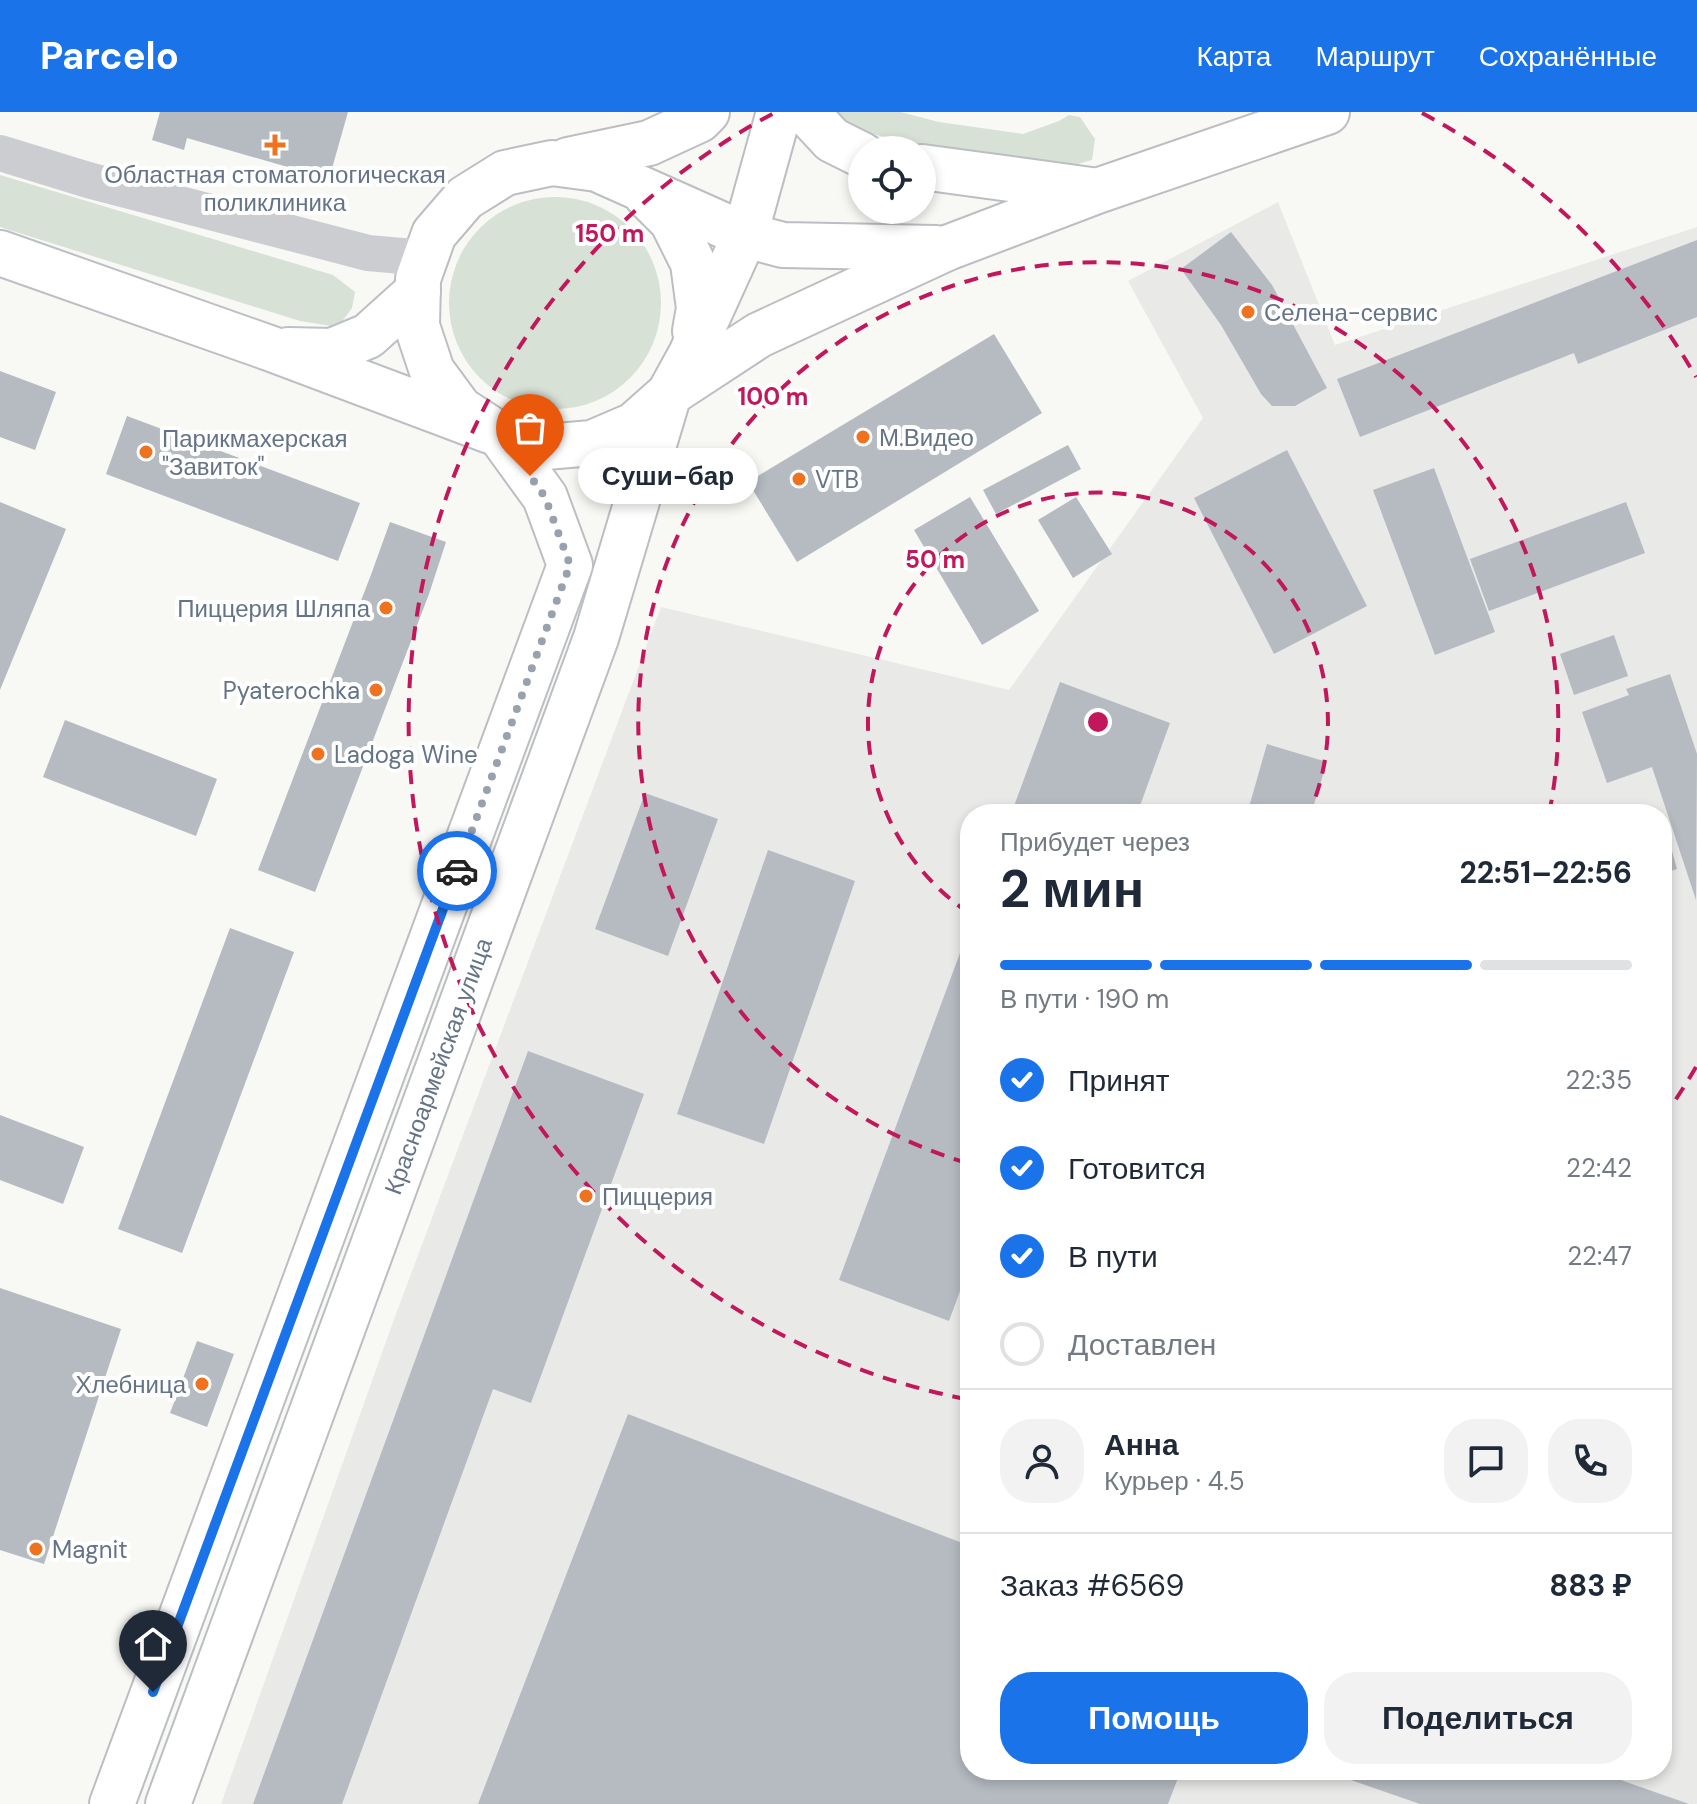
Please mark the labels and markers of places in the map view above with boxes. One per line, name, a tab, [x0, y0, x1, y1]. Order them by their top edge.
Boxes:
marker: Областная стоматологическая поликлиника	[264, 134, 286, 156]
place label: Областная стоматологическая поликлиника	[104, 159, 446, 218]
place label: Селена-сервис	[1264, 297, 1438, 328]
marker: Селена-сервис	[1239, 303, 1257, 321]
pin	[496, 394, 564, 476]
place label: М.Видео	[879, 422, 974, 453]
place label: Парикмахерская "Завиток"	[162, 423, 348, 482]
marker: М.Видео	[854, 428, 872, 446]
marker: Парикмахерская "Завиток"	[137, 443, 155, 461]
callout: Суши-бар	[578, 448, 758, 504]
place label: VTB	[815, 464, 859, 495]
marker: VTB	[790, 470, 808, 488]
place label: Пиццерия Шляпа	[177, 593, 371, 624]
marker: Пиццерия Шляпа	[377, 599, 395, 617]
place label: Pyaterochka	[223, 675, 360, 706]
marker: Pyaterochka	[367, 681, 385, 699]
centre of rings	[1084, 708, 1112, 736]
place label: Ladoga Wine	[334, 739, 478, 770]
marker: Ladoga Wine	[309, 745, 327, 763]
place label: Пиццерия	[602, 1181, 713, 1212]
marker: Пиццерия	[577, 1187, 595, 1205]
place label: Хлебница	[75, 1369, 187, 1400]
marker: Хлебница	[193, 1375, 211, 1393]
place label: Magnit	[52, 1534, 128, 1565]
marker: Magnit	[27, 1540, 45, 1558]
pin	[119, 1610, 187, 1692]

